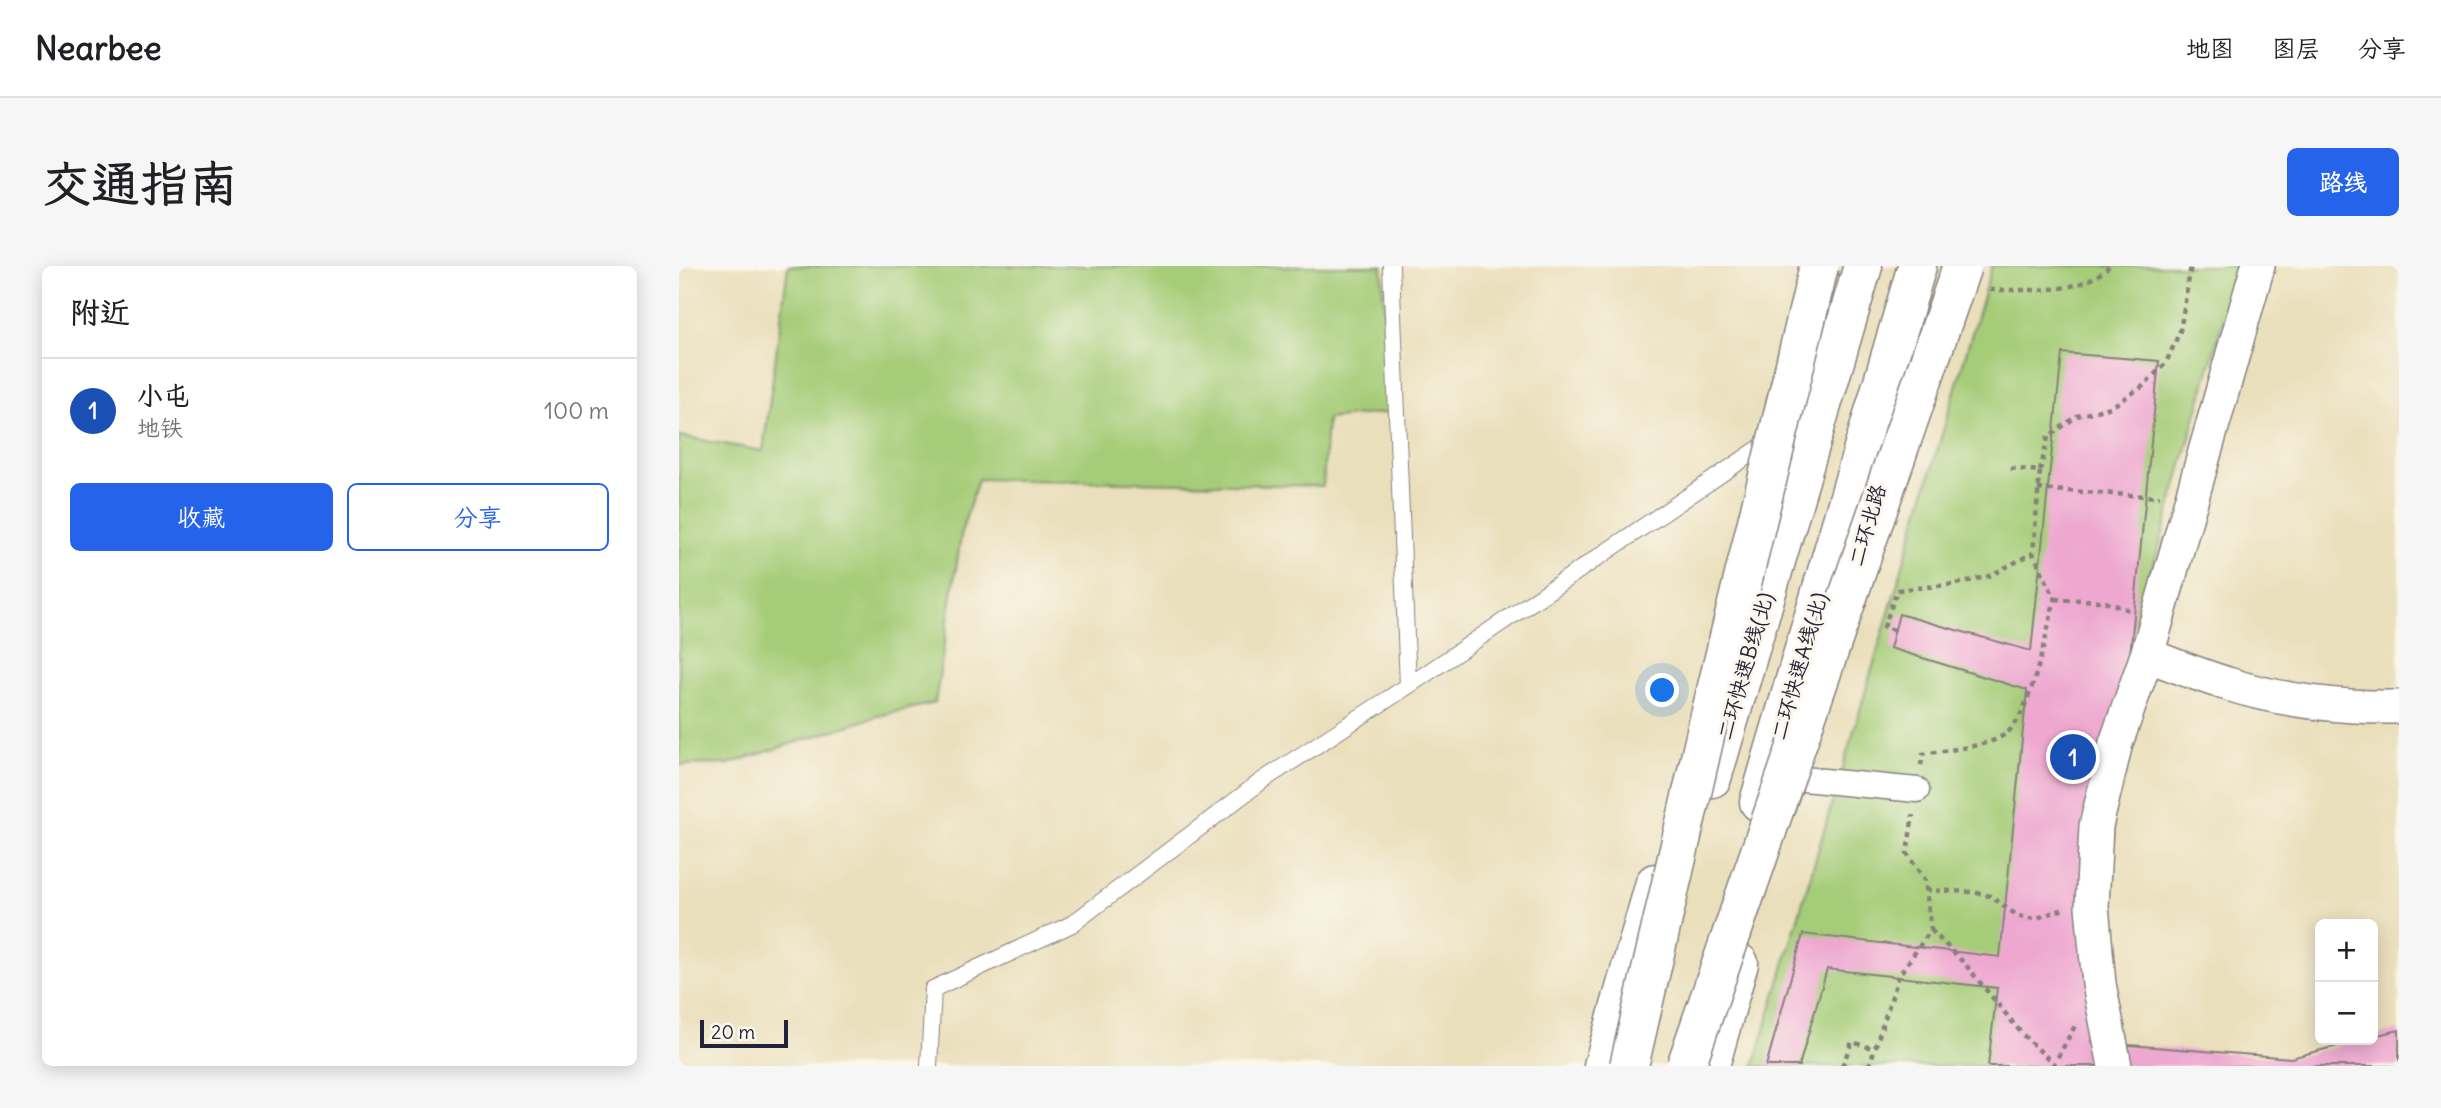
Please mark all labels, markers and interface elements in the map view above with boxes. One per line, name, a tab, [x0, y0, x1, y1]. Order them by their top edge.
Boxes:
text: Nearbee	[35, 27, 161, 69]
text: 地图	[2186, 33, 2234, 63]
text: 图层	[2272, 33, 2320, 63]
text: 分享	[2358, 33, 2406, 63]
button: 路线	[2287, 148, 2399, 216]
text: 交通指南	[42, 153, 238, 214]
text: 附近	[70, 293, 130, 331]
text: 小屯	[137, 379, 189, 412]
text: 1	[88, 396, 98, 425]
text: 100 m	[544, 396, 609, 425]
text: 地铁	[137, 413, 183, 442]
street label: 二环北路	[1842, 481, 1892, 569]
button: 收藏	[70, 483, 333, 551]
button: 分享	[347, 483, 609, 551]
street label: 二环快速B线(北)	[1711, 589, 1779, 743]
street label: 二环快速A线(北)	[1765, 589, 1833, 743]
your location	[1645, 673, 1679, 707]
pin: 1	[2050, 731, 2096, 783]
map controls	[2315, 919, 2378, 1045]
button: +	[2315, 919, 2378, 982]
button: −	[2315, 982, 2378, 1045]
scale bar	[700, 1017, 787, 1049]
text: 20 m	[711, 1020, 755, 1044]

